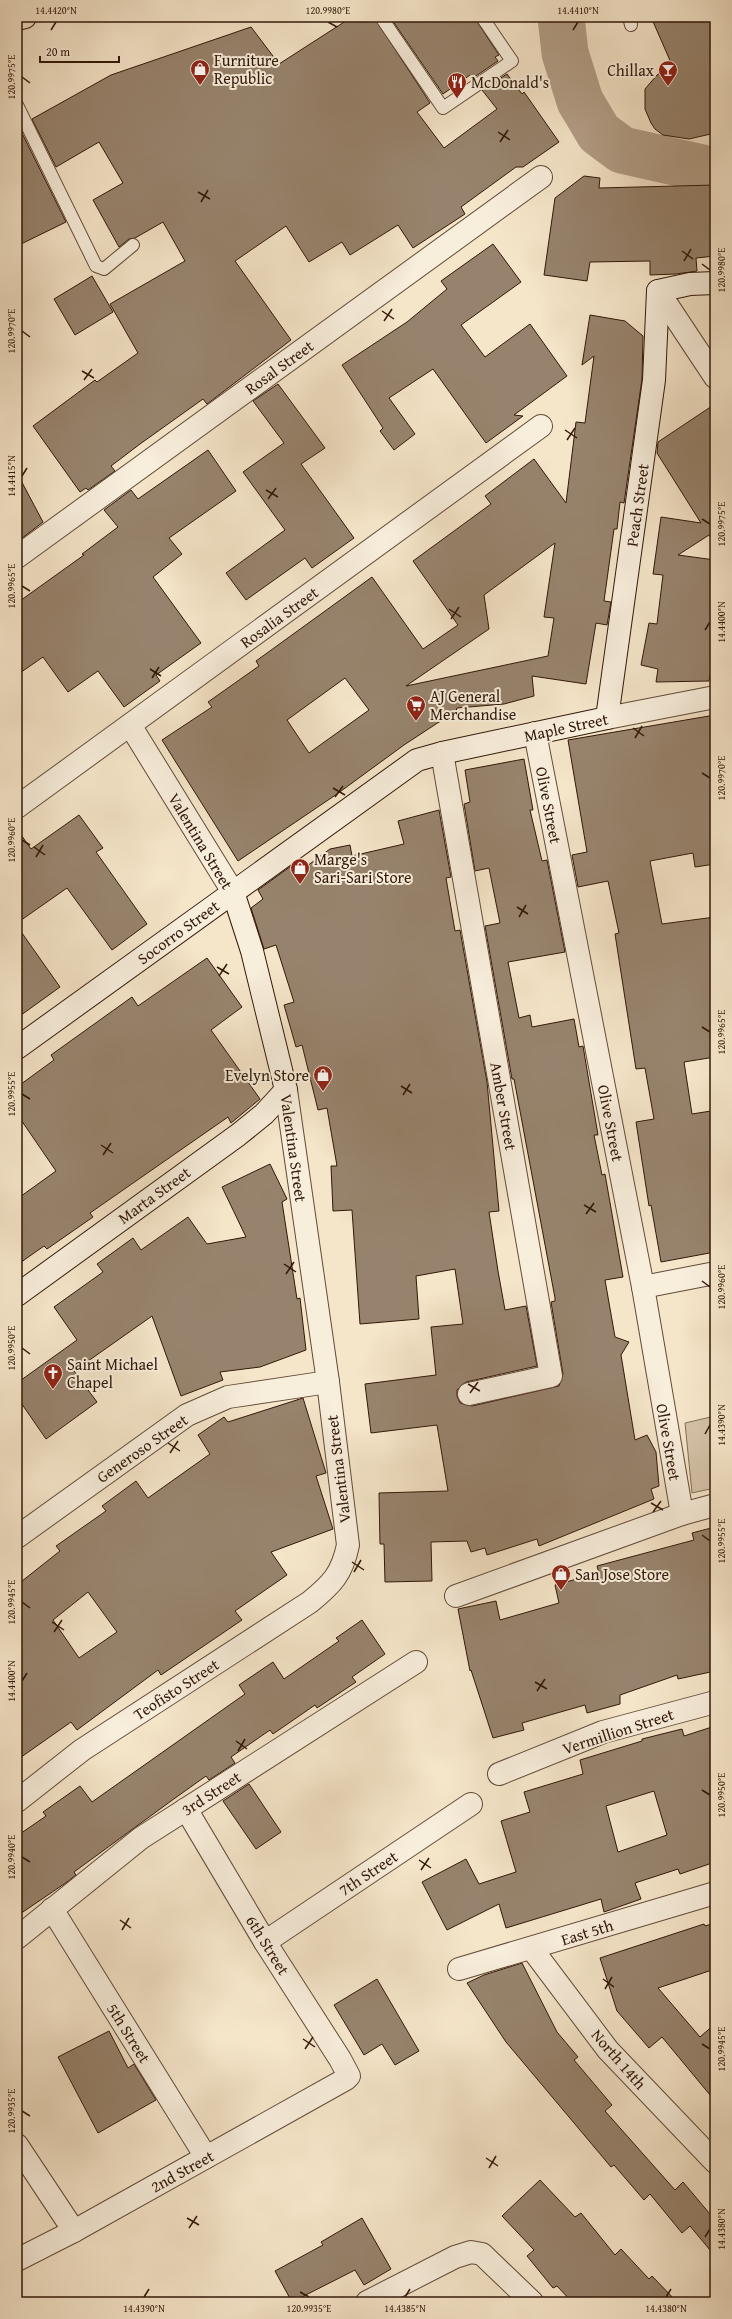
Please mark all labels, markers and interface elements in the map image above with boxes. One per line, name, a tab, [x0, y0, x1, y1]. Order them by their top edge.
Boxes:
text: 14.4420°N	[35, 3, 77, 18]
text: 120.9980°E	[306, 3, 350, 18]
text: 14.4410°N	[557, 3, 599, 18]
scale bar	[40, 38, 119, 64]
text: 20 m	[46, 43, 70, 60]
place label: Furniture Republic	[214, 48, 279, 90]
text: 120.9975°E	[4, 55, 19, 99]
shop icon: Furniture Republic	[189, 58, 211, 86]
place label: Chillax	[607, 58, 655, 82]
bar icon: Chillax	[657, 59, 679, 87]
place label: McDonald's	[471, 70, 549, 94]
restaurant icon: McDonald's	[446, 71, 468, 99]
text: 120.9980°E	[714, 248, 729, 292]
text: 120.9970°E	[4, 309, 19, 353]
street label: Rosal Street	[240, 334, 319, 400]
text: 14.4415°N	[4, 455, 19, 497]
street label: Peach Street	[619, 462, 655, 548]
text: 120.9975°E	[714, 502, 729, 546]
text: 120.9965°E	[4, 564, 19, 608]
street label: Rosalia Street	[235, 580, 323, 654]
text: 14.4400°N	[714, 601, 729, 643]
place label: AJ General Merchandise	[430, 684, 516, 726]
supermarket icon: AJ General Merchandise	[405, 694, 427, 722]
street label: Maple Street	[522, 706, 611, 748]
text: 120.9970°E	[714, 756, 729, 800]
street label: Olive Street	[530, 765, 568, 846]
street label: Valentina Street	[163, 788, 239, 894]
text: 120.9960°E	[4, 818, 19, 862]
place label: Marge's Sari-Sari Store	[314, 847, 411, 889]
shop icon: Marge's Sari-Sari Store	[289, 857, 311, 885]
street label: Socorro Street	[132, 894, 224, 970]
text: 120.9965°E	[714, 1010, 729, 1054]
street label: Amber Street	[484, 1060, 524, 1152]
place label: Evelyn Store	[225, 1063, 309, 1087]
shop icon: Evelyn Store	[312, 1064, 334, 1092]
text: 120.9955°E	[4, 1072, 19, 1116]
street label: Olive Street	[592, 1083, 630, 1164]
street label: Valentina Street	[275, 1092, 314, 1204]
street label: Marta Street	[113, 1160, 196, 1230]
text: 120.9960°E	[714, 1265, 729, 1309]
text: 120.9950°E	[4, 1326, 19, 1370]
place label: Saint Michael Chapel	[67, 1352, 159, 1394]
church icon: Saint Michael Chapel	[42, 1362, 64, 1390]
street label: Olive Street	[650, 1402, 688, 1483]
text: 14.4390°N	[714, 1404, 729, 1446]
street label: Generoso Street	[92, 1407, 193, 1488]
street label: Valentina Street	[319, 1413, 357, 1524]
text: 120.9955°E	[714, 1519, 729, 1563]
place label: San Jose Store	[575, 1562, 669, 1586]
shop icon: San Jose Store	[550, 1563, 572, 1591]
text: 120.9945°E	[4, 1580, 19, 1624]
street label: Teofisto Street	[128, 1652, 224, 1726]
text: 14.4400°N	[4, 1660, 19, 1702]
street label: Vermillion Street	[559, 1702, 677, 1760]
street label: 3rd Street	[176, 1765, 246, 1821]
text: 120.9950°E	[714, 1773, 729, 1817]
text: 120.9940°E	[4, 1835, 19, 1879]
street label: 7th Street	[334, 1844, 402, 1901]
street label: 6th Street	[240, 1911, 296, 1980]
street label: East 5th	[558, 1913, 616, 1951]
street label: 5th Street	[101, 1999, 157, 2068]
street label: North 14th	[586, 2023, 652, 2095]
text: 120.9945°E	[714, 2027, 729, 2071]
text: 120.9935°E	[4, 2089, 19, 2133]
street label: 2nd Street	[146, 2144, 218, 2198]
text: 14.4380°N	[714, 2208, 729, 2250]
text: 14.4390°N	[123, 2301, 165, 2316]
text: 120.9935°E	[287, 2301, 331, 2316]
text: 14.4385°N	[384, 2301, 426, 2316]
text: 14.4380°N	[645, 2301, 687, 2316]

